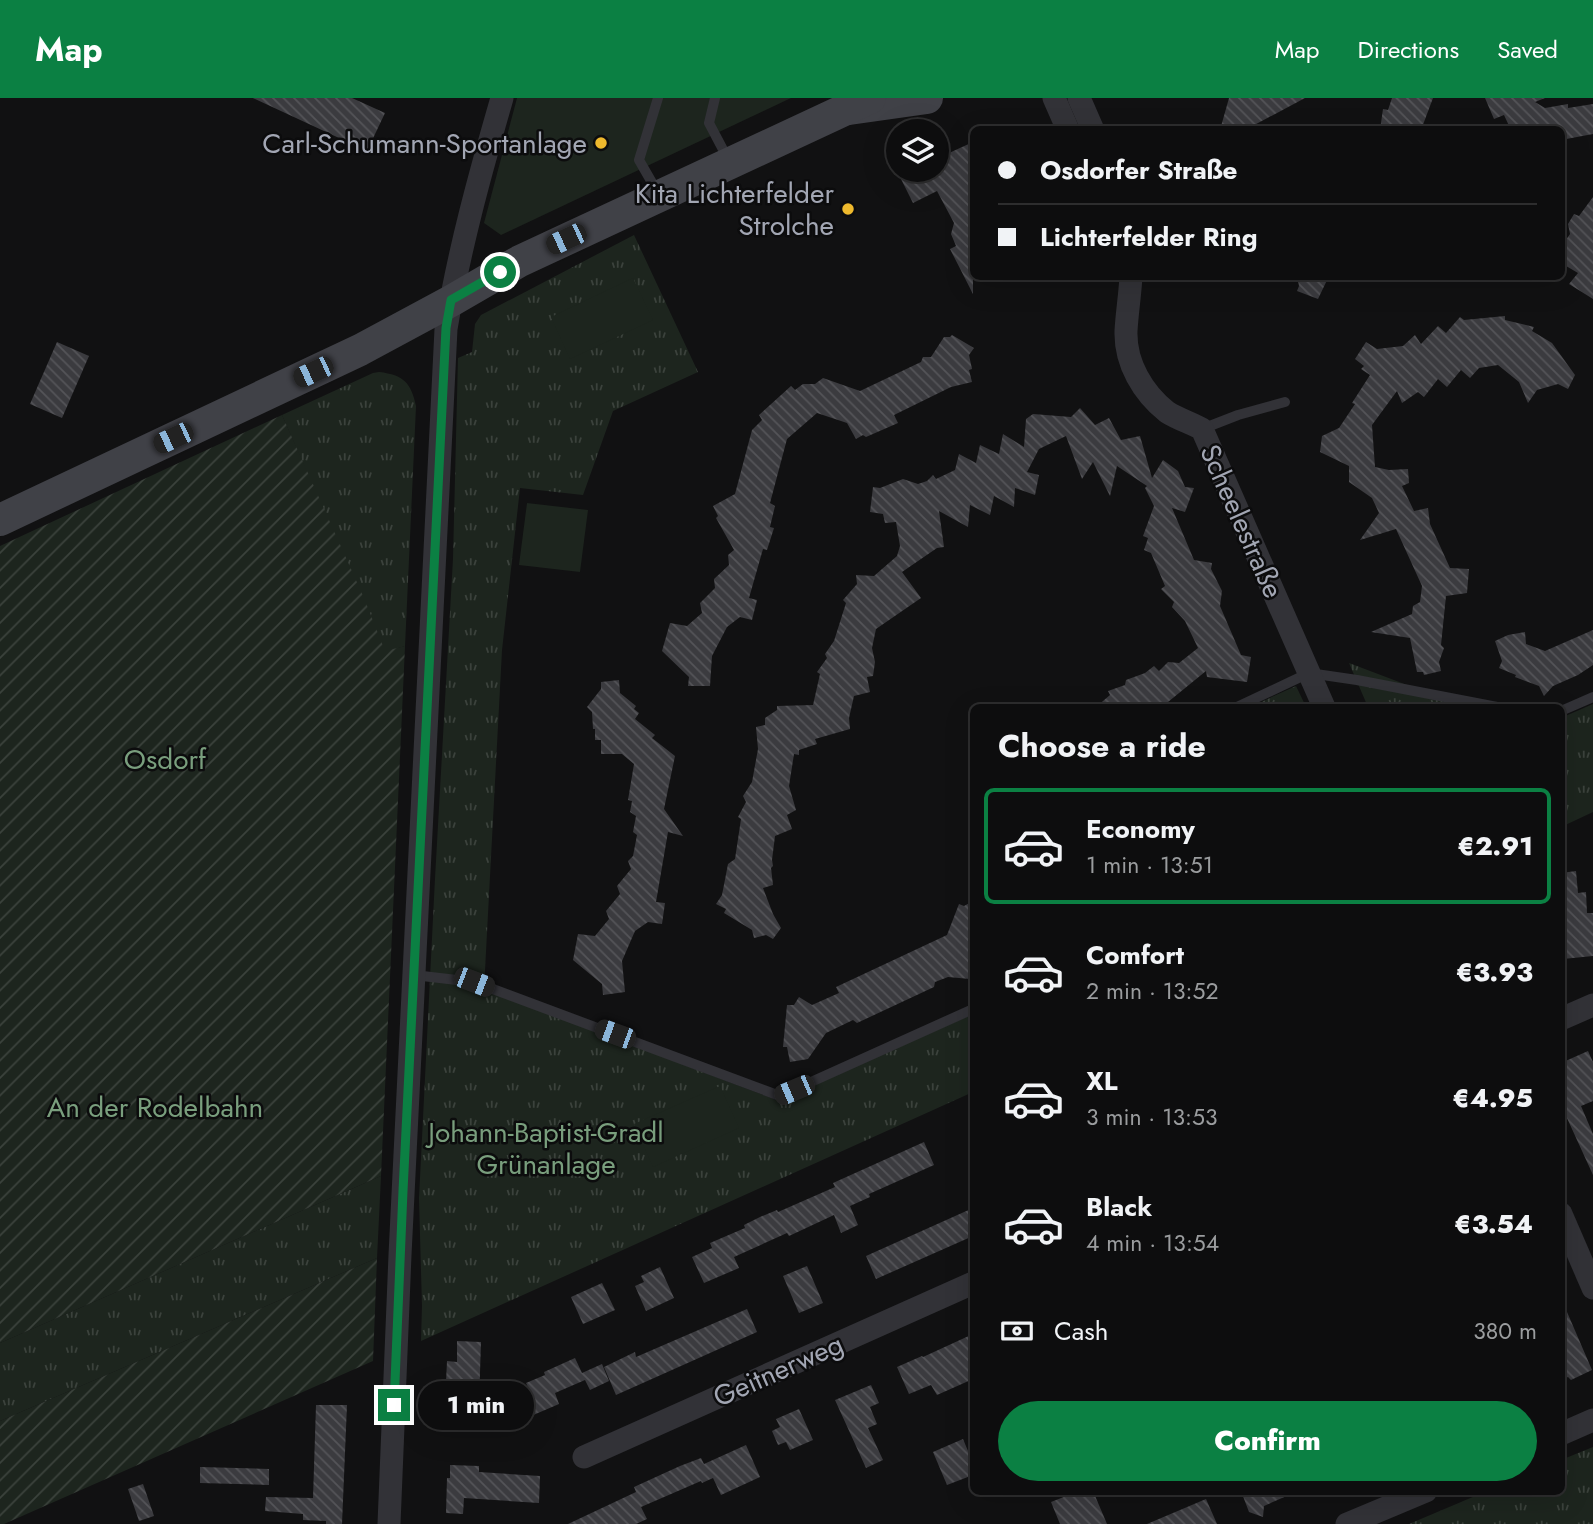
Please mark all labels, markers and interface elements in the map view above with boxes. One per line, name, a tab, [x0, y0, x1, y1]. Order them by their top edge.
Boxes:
text: Map	[35, 26, 103, 73]
text: Map	[1275, 32, 1320, 67]
text: Directions	[1358, 32, 1459, 67]
text: Saved	[1497, 32, 1558, 67]
map controls	[886, 119, 949, 182]
button: layers	[886, 119, 949, 182]
place label: Carl-Schumann-Sportanlage	[262, 123, 587, 164]
marker: Carl-Schumann-Sportanlage	[593, 135, 609, 151]
text: Osdorfer Straße	[1040, 151, 1237, 189]
place label: Kita Lichterfelder Strolche	[635, 173, 834, 246]
marker: Kita Lichterfelder Strolche	[840, 201, 856, 217]
text: Lichterfelder Ring	[1040, 218, 1258, 256]
car	[543, 221, 590, 257]
route start	[484, 256, 516, 288]
car	[290, 354, 337, 390]
car	[150, 420, 197, 456]
street label: Scheelestraße	[1189, 438, 1294, 605]
text: Choose a ride	[998, 723, 1206, 769]
park label: Osdorf	[124, 739, 207, 780]
text: Economy	[1086, 810, 1195, 848]
icon: car	[1002, 815, 1065, 878]
text: €2.91	[1457, 827, 1533, 865]
text: 1 min · 13:51	[1086, 848, 1213, 882]
text: Comfort	[1086, 936, 1184, 974]
icon: car	[1002, 941, 1065, 1004]
text: €3.93	[1456, 953, 1533, 991]
car	[451, 965, 498, 999]
text: 2 min · 13:52	[1086, 974, 1219, 1008]
car	[592, 1017, 639, 1051]
text: XL	[1086, 1062, 1118, 1100]
icon: car	[1002, 1067, 1065, 1130]
car	[771, 1072, 818, 1108]
text: €4.95	[1452, 1079, 1533, 1117]
park label: An der Rodelbahn	[47, 1087, 263, 1128]
text: 3 min · 13:53	[1086, 1100, 1218, 1134]
park label: Johann-Baptist-Gradl Grünanlage	[424, 1112, 664, 1185]
text: Black	[1086, 1188, 1152, 1226]
icon: car	[1002, 1193, 1065, 1256]
text: €3.54	[1454, 1205, 1533, 1243]
text: 4 min · 13:54	[1086, 1226, 1219, 1260]
icon: cash	[998, 1312, 1036, 1350]
text: Cash	[1054, 1312, 1108, 1350]
text: 380 m	[1473, 1314, 1537, 1348]
street label: Geitnerweg	[707, 1324, 850, 1417]
callout: 1 min	[418, 1380, 534, 1430]
text: 1 min	[447, 1388, 505, 1422]
route end	[378, 1389, 410, 1421]
button: Confirm	[998, 1401, 1537, 1481]

